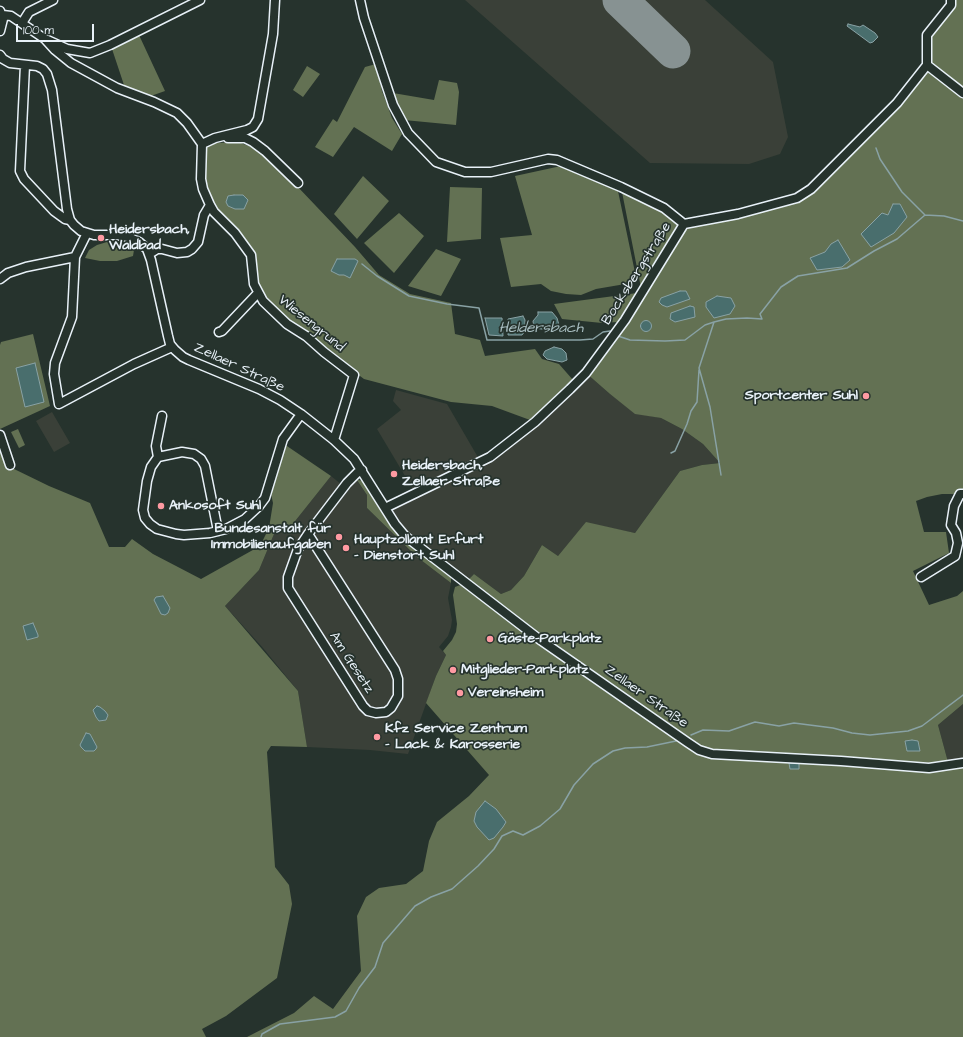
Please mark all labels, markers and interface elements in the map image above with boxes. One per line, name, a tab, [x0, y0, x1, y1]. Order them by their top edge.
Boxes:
scale bar	[18, 16, 96, 42]
text: 100 m	[23, 22, 54, 39]
street label: Bocksbergstraße	[599, 220, 675, 328]
place label: Heidersbach, Waldbad	[109, 222, 190, 254]
marker: Heidersbach, Waldbad	[96, 233, 106, 243]
street label: Wiesengrund	[274, 292, 348, 356]
water label: Heldersbach	[499, 320, 583, 338]
street label: Zellaer Straße	[191, 340, 287, 396]
place label: Sportcenter Suhl	[745, 388, 858, 404]
marker: Sportcenter Suhl	[861, 391, 871, 401]
place label: Heidersbach, Zellaer Straße	[402, 458, 500, 490]
marker: Heidersbach, Zellaer Straße	[389, 469, 399, 479]
place label: Ankosoft Suhl	[169, 498, 261, 514]
marker: Ankosoft Suhl	[156, 501, 166, 511]
place label: Bundesanstalt für Immobilienaufgaben	[211, 521, 331, 554]
marker: Bundesanstalt für Immobilienaufgaben	[334, 532, 344, 542]
place label: Hauptzollamt Erfurt - Dienstort Suhl	[354, 532, 483, 564]
marker: Hauptzollamt Erfurt - Dienstort Suhl	[341, 543, 351, 553]
street label: Am Gesetz	[325, 629, 377, 697]
place label: Gäste-Parkplatz	[498, 631, 602, 647]
marker: Gäste-Parkplatz	[485, 634, 495, 644]
place label: Mitglieder-Parkplatz	[461, 662, 588, 678]
street label: Zellaer Straße	[601, 662, 691, 732]
marker: Mitglieder-Parkplatz	[448, 665, 458, 675]
place label: Vereinsheim	[468, 685, 543, 701]
marker: Vereinsheim	[455, 688, 465, 698]
place label: Kfz Service Zentrum - Lack & Karosserie	[385, 721, 527, 754]
marker: Kfz Service Zentrum - Lack & Karosserie	[372, 732, 382, 742]

